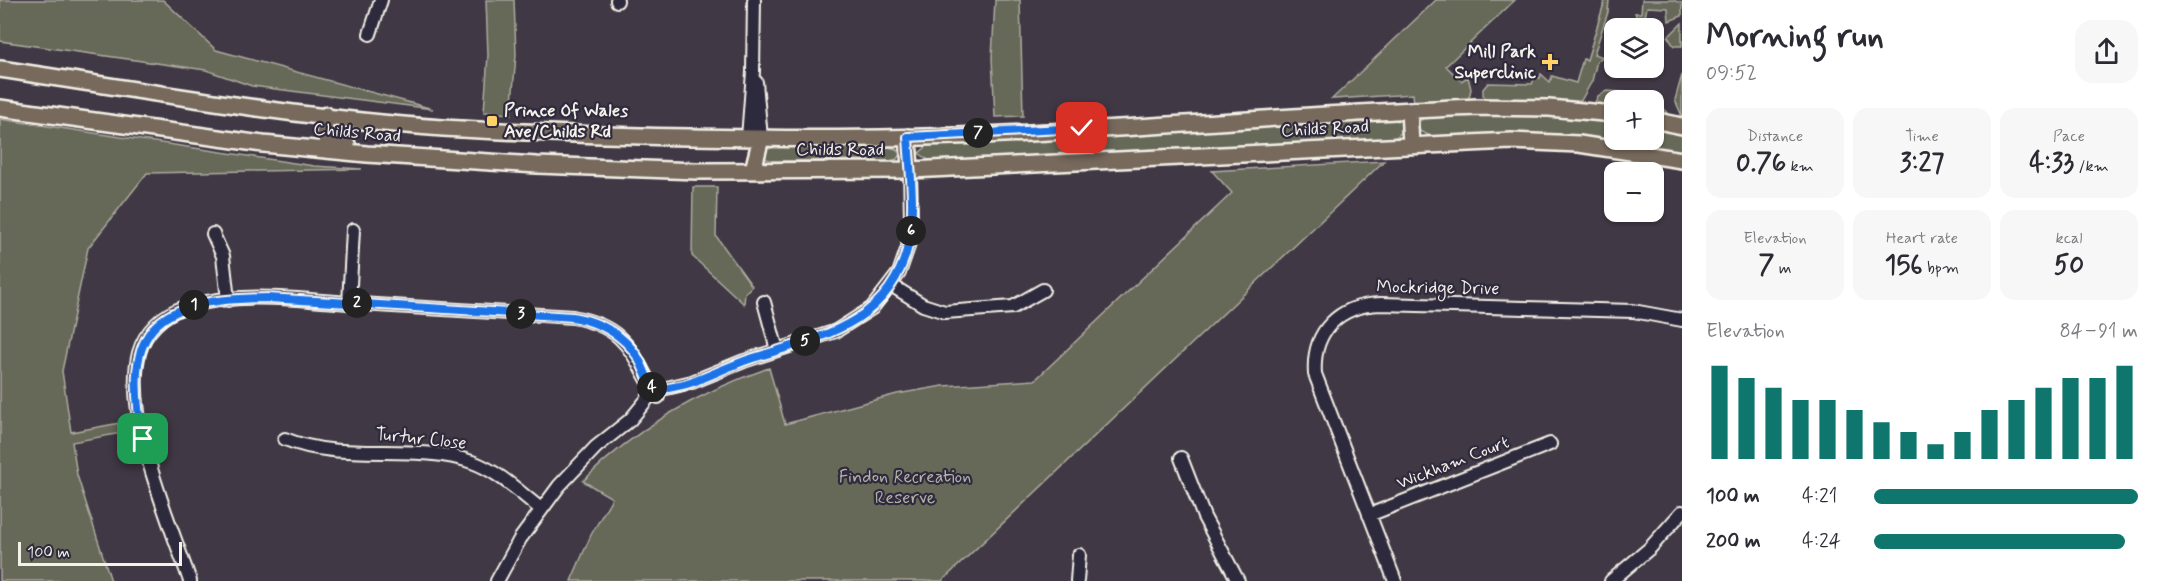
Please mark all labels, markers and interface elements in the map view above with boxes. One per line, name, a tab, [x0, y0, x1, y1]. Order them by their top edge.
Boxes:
text: Morning run	[1706, 15, 1884, 59]
map controls	[1604, 18, 1664, 222]
button: layers	[1604, 18, 1664, 78]
button: share	[2075, 20, 2138, 83]
place label: Mill Park Superclinic	[1455, 40, 1537, 85]
marker: Mill Park Superclinic	[1541, 53, 1559, 71]
text: 09:52	[1706, 60, 1757, 87]
button: +	[1604, 90, 1664, 150]
place label: Prince Of Wales Ave/Childs Rd	[504, 99, 628, 144]
pin	[1056, 102, 1107, 153]
icon: check	[1065, 111, 1098, 144]
marker: Prince Of Wales Ave/Childs Rd	[485, 114, 499, 128]
street label: Childs Road	[1280, 115, 1370, 143]
street label: Childs Road	[312, 117, 402, 149]
pin: 7	[963, 118, 993, 148]
text: 7	[973, 122, 983, 143]
text: Distance	[1747, 126, 1803, 147]
text: Time	[1905, 126, 1939, 147]
text: Pace	[2053, 126, 2085, 147]
street label: Childs Road	[796, 138, 884, 162]
text: 0.76	[1736, 147, 1786, 181]
text: 3:27	[1900, 147, 1944, 181]
text: 4:33	[2029, 147, 2074, 181]
text: km	[1786, 156, 1814, 177]
text: /km	[2074, 156, 2109, 177]
button: −	[1604, 162, 1664, 222]
pin: 6	[896, 216, 926, 246]
text: 6	[907, 220, 915, 241]
text: Elevation	[1744, 228, 1807, 249]
text: Heart rate	[1886, 228, 1958, 249]
text: kcal	[2056, 228, 2082, 249]
text: 7	[1759, 249, 1774, 283]
text: 156	[1885, 249, 1923, 283]
text: 50	[2054, 249, 2084, 283]
text: m	[1774, 258, 1791, 279]
text: bpm	[1923, 258, 1959, 279]
street label: Mockridge Drive	[1376, 275, 1500, 302]
pin: 2	[342, 288, 372, 318]
pin: 1	[179, 290, 209, 320]
text: 2	[353, 292, 361, 313]
text: 1	[190, 294, 198, 315]
pin: 3	[506, 299, 536, 329]
text: 3	[517, 303, 525, 324]
text: Elevation	[1706, 318, 1785, 345]
text: 84–91 m	[2059, 318, 2138, 345]
pin: 5	[790, 326, 820, 356]
text: 5	[800, 330, 810, 351]
pin: 4	[637, 372, 667, 402]
text: 4	[647, 376, 657, 397]
pin	[117, 413, 168, 464]
icon: arrive	[126, 422, 159, 455]
street label: Turtur Close	[374, 422, 468, 456]
street label: Wickham Court	[1393, 430, 1513, 495]
park label: Findon Recreation Reserve	[839, 465, 971, 510]
text: 100 m	[1706, 483, 1760, 510]
text: 4:21	[1802, 483, 1837, 510]
text: 200 m	[1706, 528, 1761, 555]
text: 4:24	[1802, 528, 1841, 555]
scale bar	[18, 539, 182, 566]
text: 100 m	[27, 542, 70, 563]

